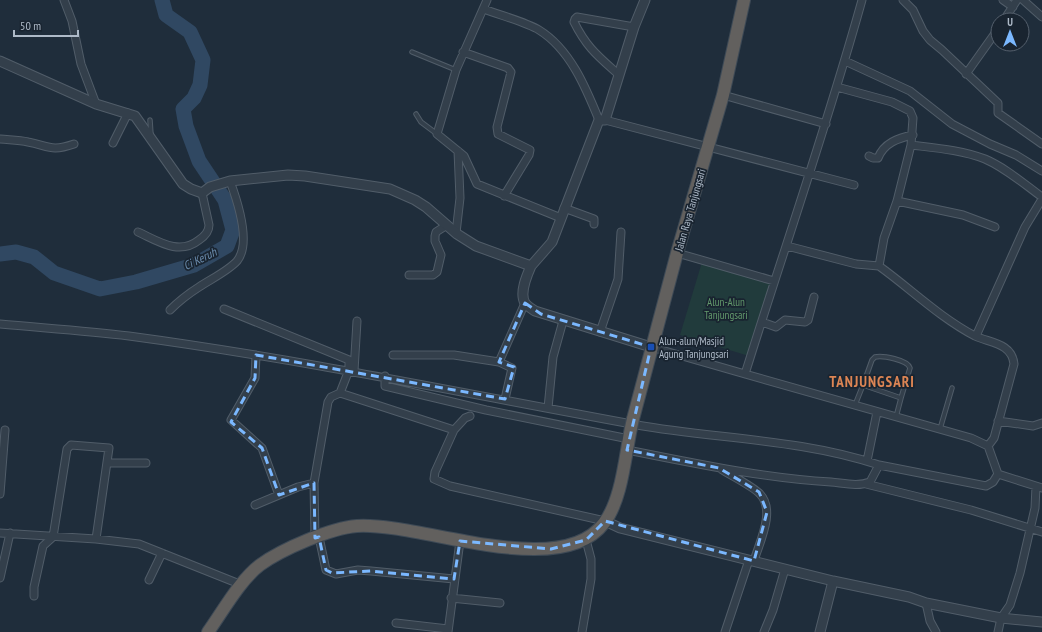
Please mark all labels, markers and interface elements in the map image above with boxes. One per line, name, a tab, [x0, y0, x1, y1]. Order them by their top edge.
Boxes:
scale bar	[14, 12, 78, 38]
north arrow	[990, 12, 1030, 52]
text: U	[1007, 15, 1013, 29]
text: 50 m	[20, 18, 41, 33]
street label: Jalan Raya Tanjungsari	[671, 167, 708, 254]
water label: Ci Keruh	[181, 244, 219, 273]
park label: Alun-Alun Tanjungsari	[704, 295, 748, 322]
place label: Alun-alun/Masjid Agung Tanjungsari	[659, 334, 729, 361]
marker: Alun-alun/Masjid Agung Tanjungsari	[646, 342, 656, 352]
district label: TANJUNGSARI	[829, 372, 915, 391]

